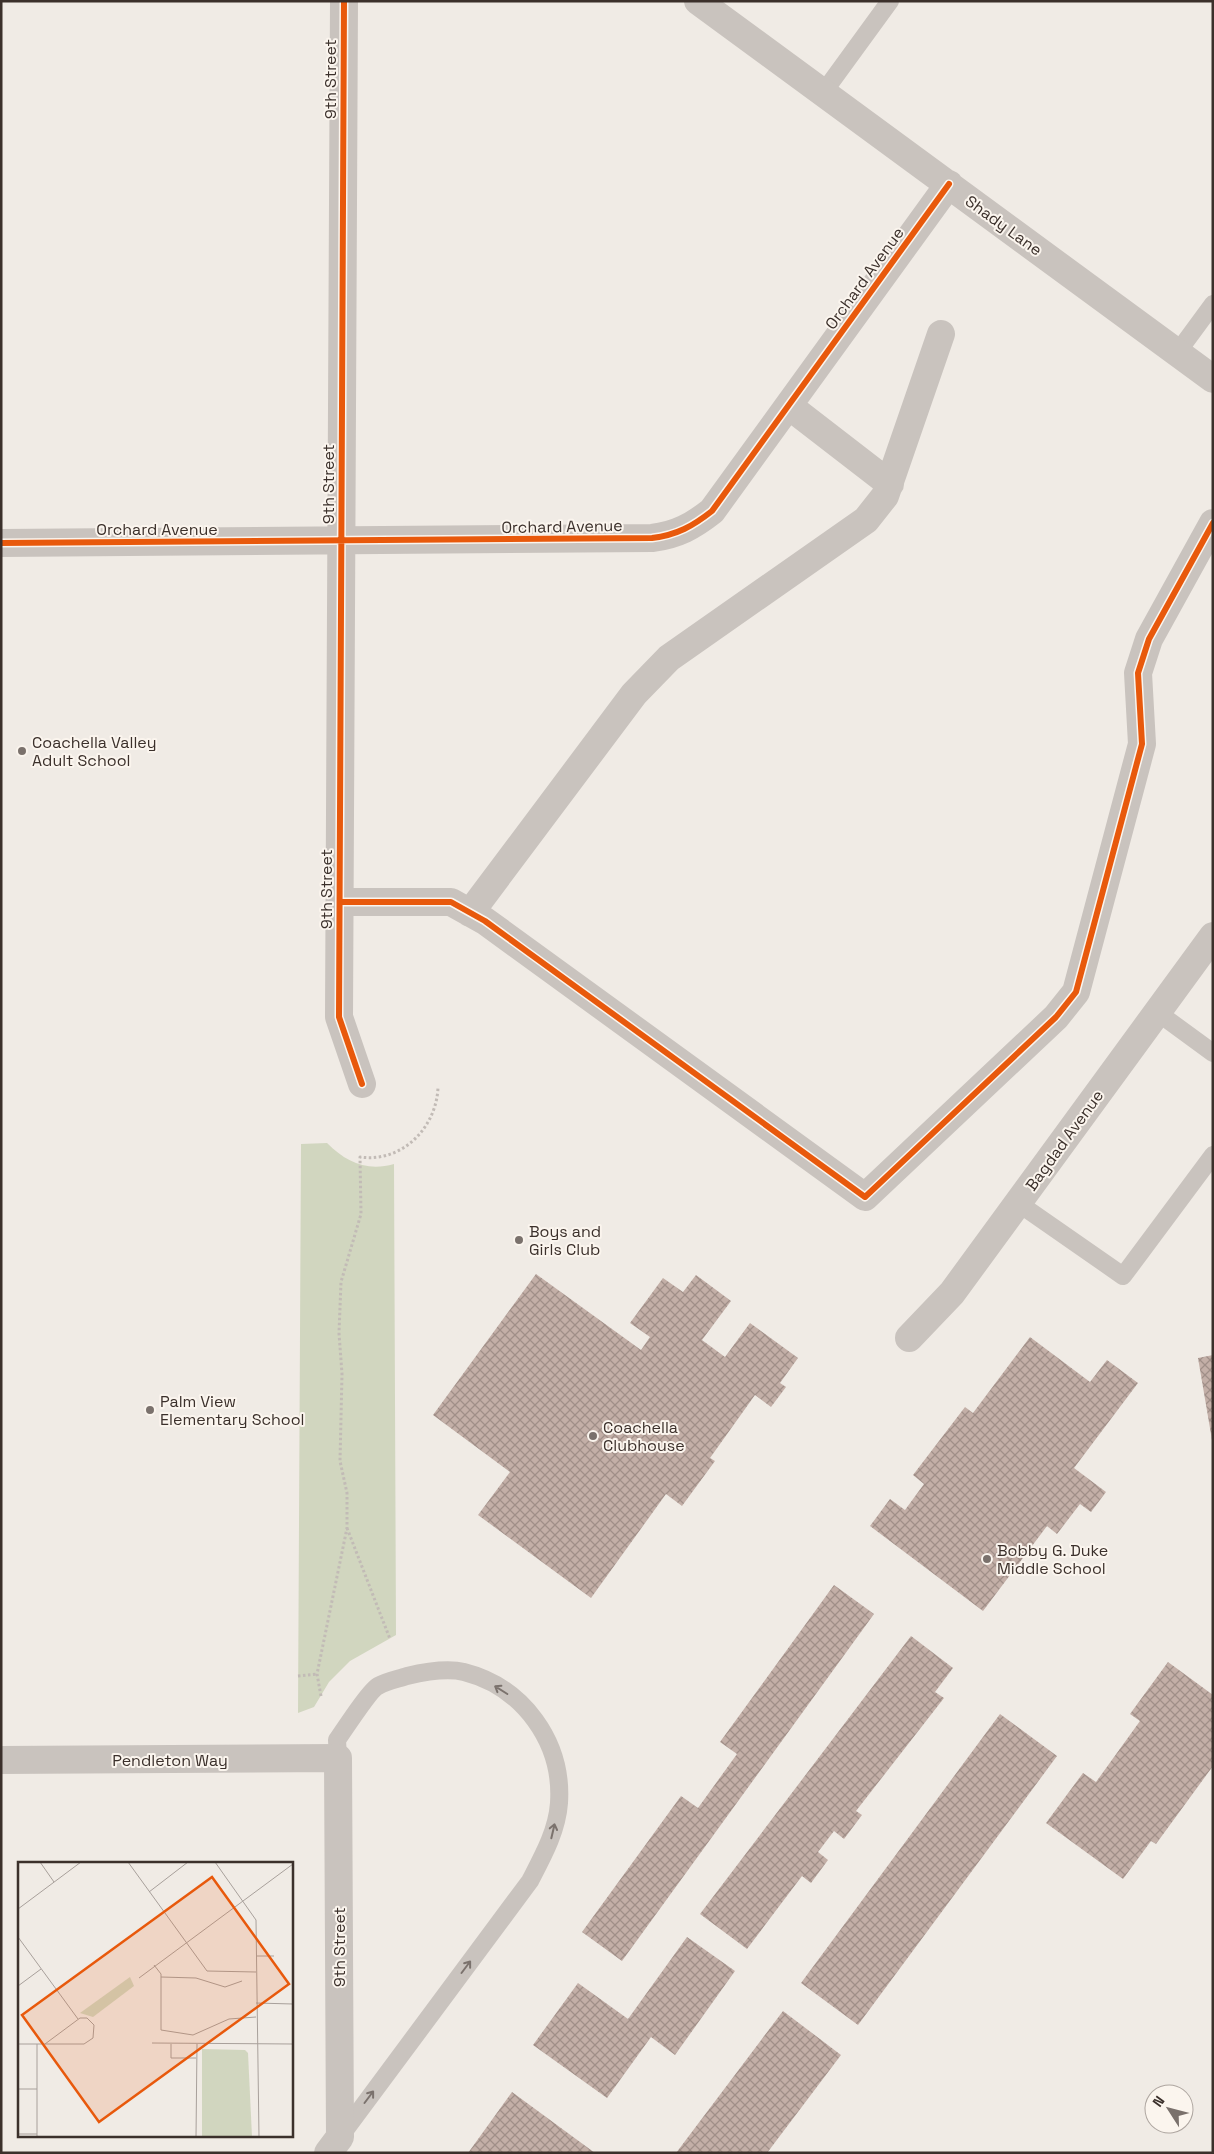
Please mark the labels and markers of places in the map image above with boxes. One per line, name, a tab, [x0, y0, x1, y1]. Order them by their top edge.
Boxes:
place label: Coachella Valley Adult School	[32, 732, 157, 771]
marker: Coachella Valley Adult School	[16, 745, 28, 757]
place label: Boys and Girls Club	[529, 1221, 601, 1260]
marker: Boys and Girls Club	[513, 1234, 525, 1246]
place label: Palm View Elementary School	[160, 1391, 305, 1430]
marker: Palm View Elementary School	[144, 1404, 156, 1416]
place label: Coachella Clubhouse	[603, 1417, 685, 1456]
marker: Coachella Clubhouse	[587, 1430, 599, 1442]
place label: Bobby G. Duke Middle School	[997, 1540, 1108, 1579]
marker: Bobby G. Duke Middle School	[981, 1553, 993, 1565]

